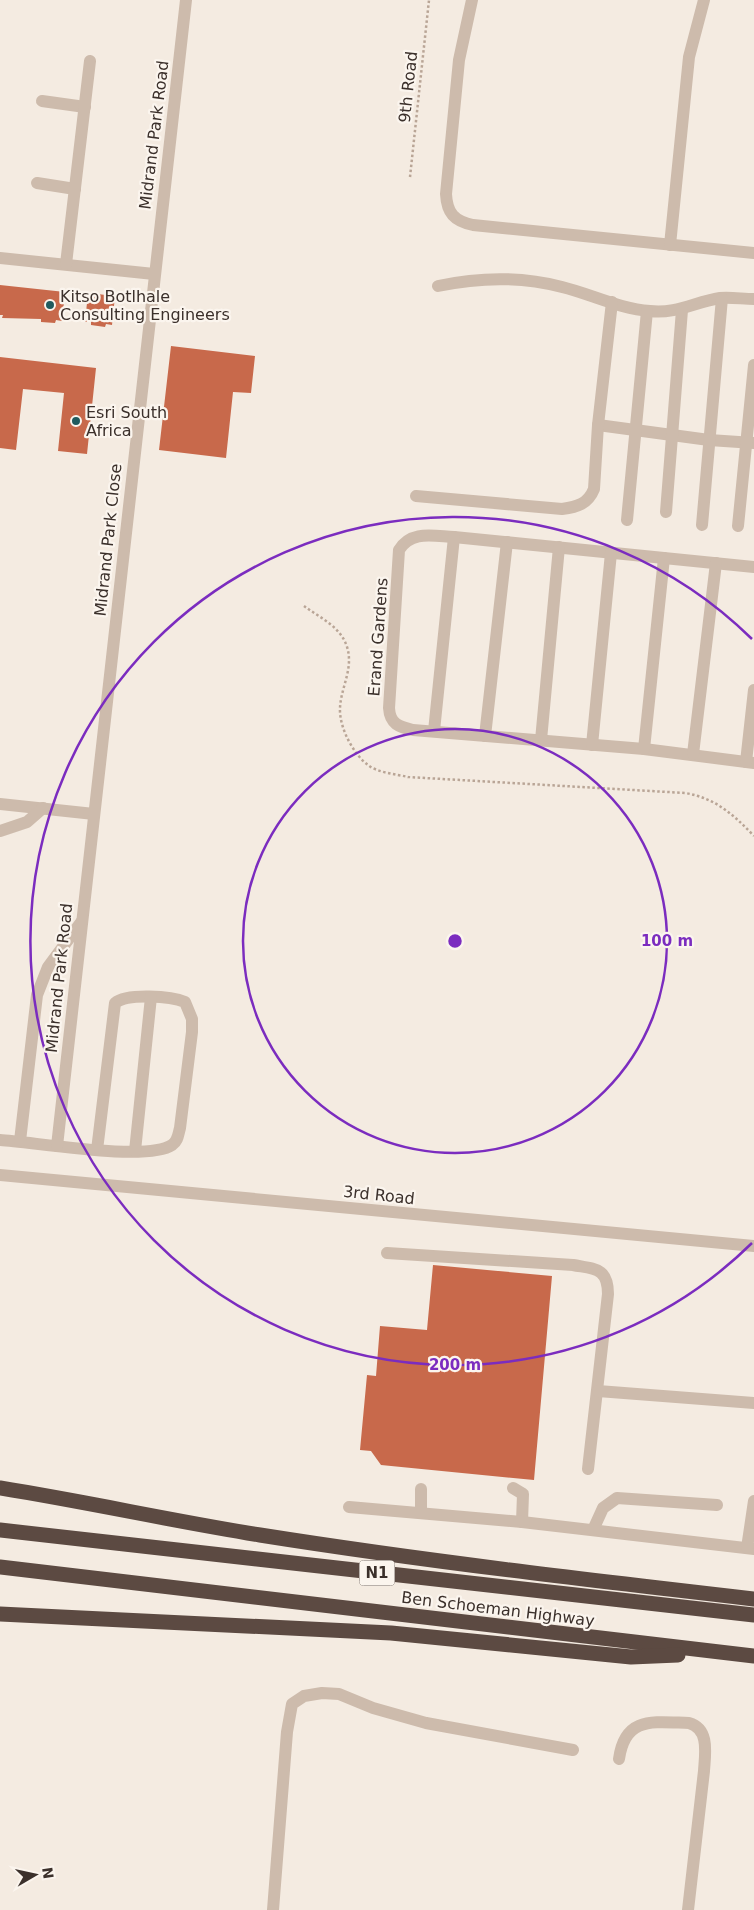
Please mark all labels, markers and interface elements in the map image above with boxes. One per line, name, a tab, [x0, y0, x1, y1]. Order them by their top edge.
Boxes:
street label: 9th Road	[395, 50, 421, 124]
street label: Midrand Park Road	[135, 59, 173, 211]
place label: Kitso Botlhale Consulting Engineers	[60, 287, 230, 324]
marker: Kitso Botlhale Consulting Engineers	[44, 299, 56, 311]
place label: Esri South Africa	[86, 403, 167, 440]
marker: Esri South Africa	[70, 415, 82, 427]
street label: Midrand Park Close	[91, 463, 125, 617]
street label: Erand Gardens	[364, 577, 392, 697]
street label: Midrand Park Road	[42, 902, 76, 1054]
centre of rings	[446, 932, 464, 950]
text: 100 m	[641, 932, 693, 950]
street label: 3rd Road	[342, 1182, 416, 1208]
text: 200 m	[429, 1356, 481, 1374]
road number: N1	[360, 1560, 394, 1586]
street label: Ben Schoeman Highway	[400, 1588, 596, 1630]
north arrow	[10, 1850, 60, 1900]
text: N	[39, 1866, 57, 1880]

